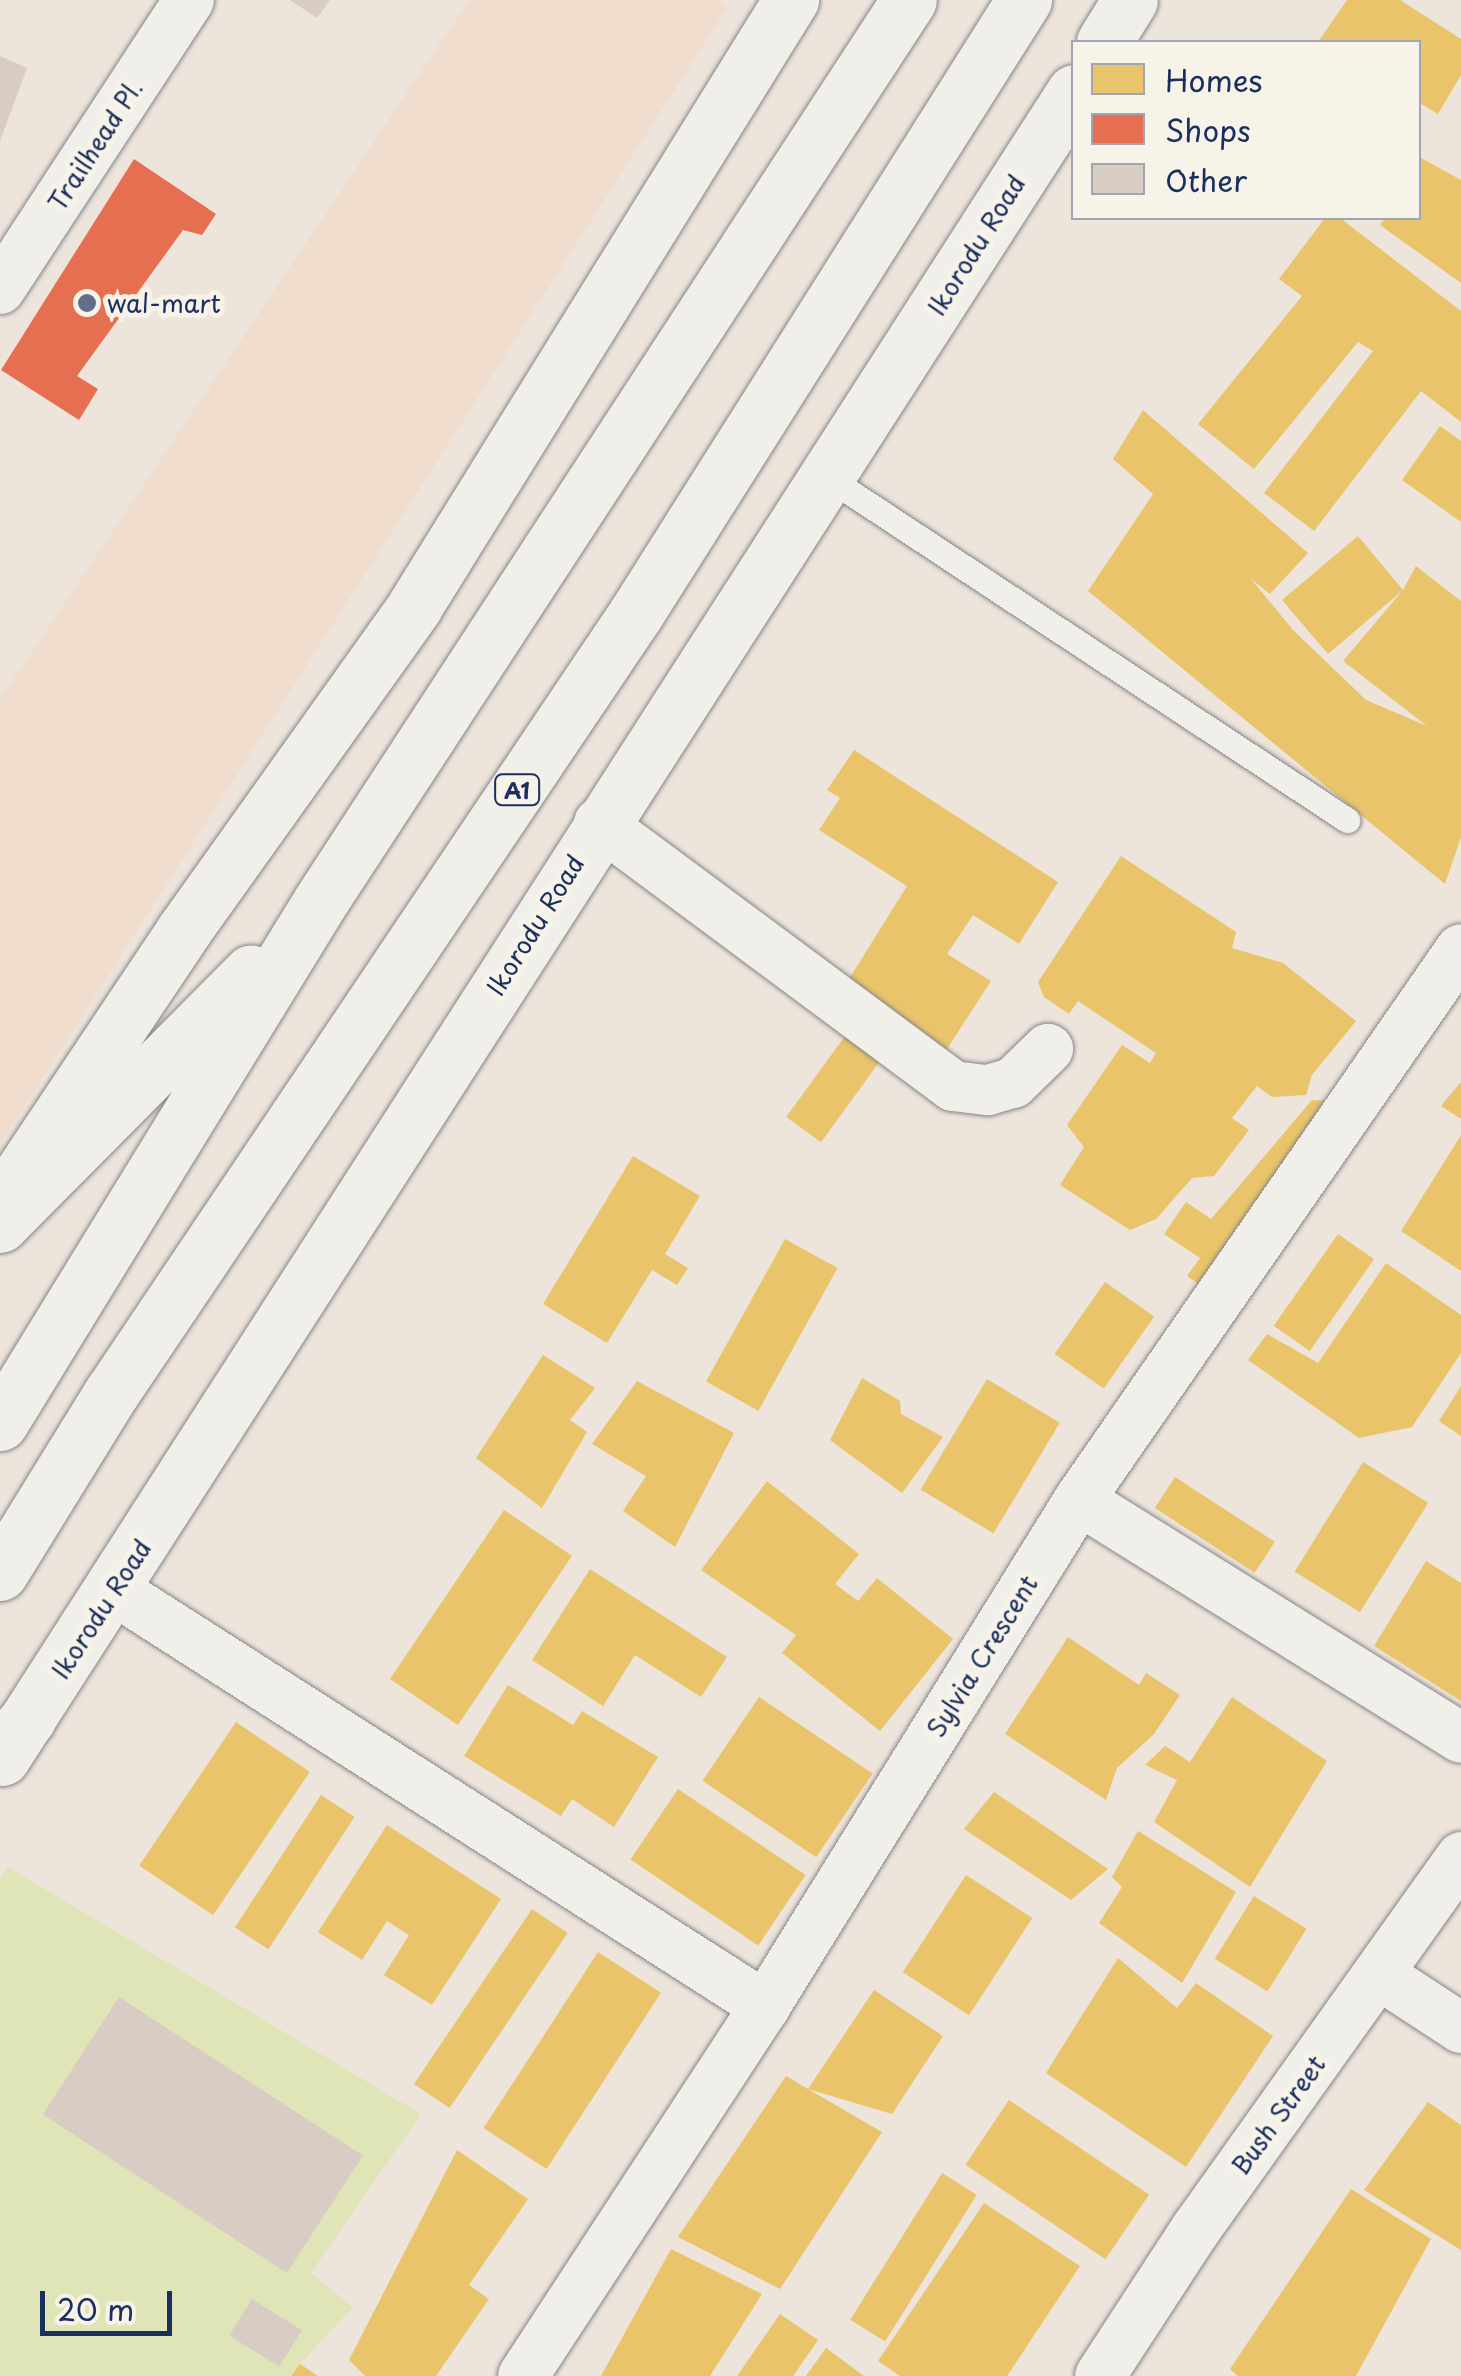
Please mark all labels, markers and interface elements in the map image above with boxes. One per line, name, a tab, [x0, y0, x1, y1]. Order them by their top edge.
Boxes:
legend	[1071, 40, 1421, 220]
text: Homes	[1165, 57, 1262, 102]
street label: Trailhead Pl.	[41, 74, 149, 216]
text: Shops	[1165, 107, 1251, 152]
text: Other	[1165, 157, 1247, 202]
street label: Ikorodu Road	[921, 169, 1031, 321]
place label: wal-mart	[107, 288, 221, 318]
marker: wal-mart	[76, 292, 98, 314]
road number: A1	[492, 773, 542, 807]
street label: Ikorodu Road	[480, 849, 590, 1001]
street label: Ikorodu Road	[45, 1534, 157, 1684]
street label: Sylvia Crescent	[920, 1570, 1044, 1742]
street label: Bush Street	[1225, 2049, 1331, 2181]
scale bar	[45, 2271, 178, 2333]
text: 20 m	[57, 2286, 134, 2331]

